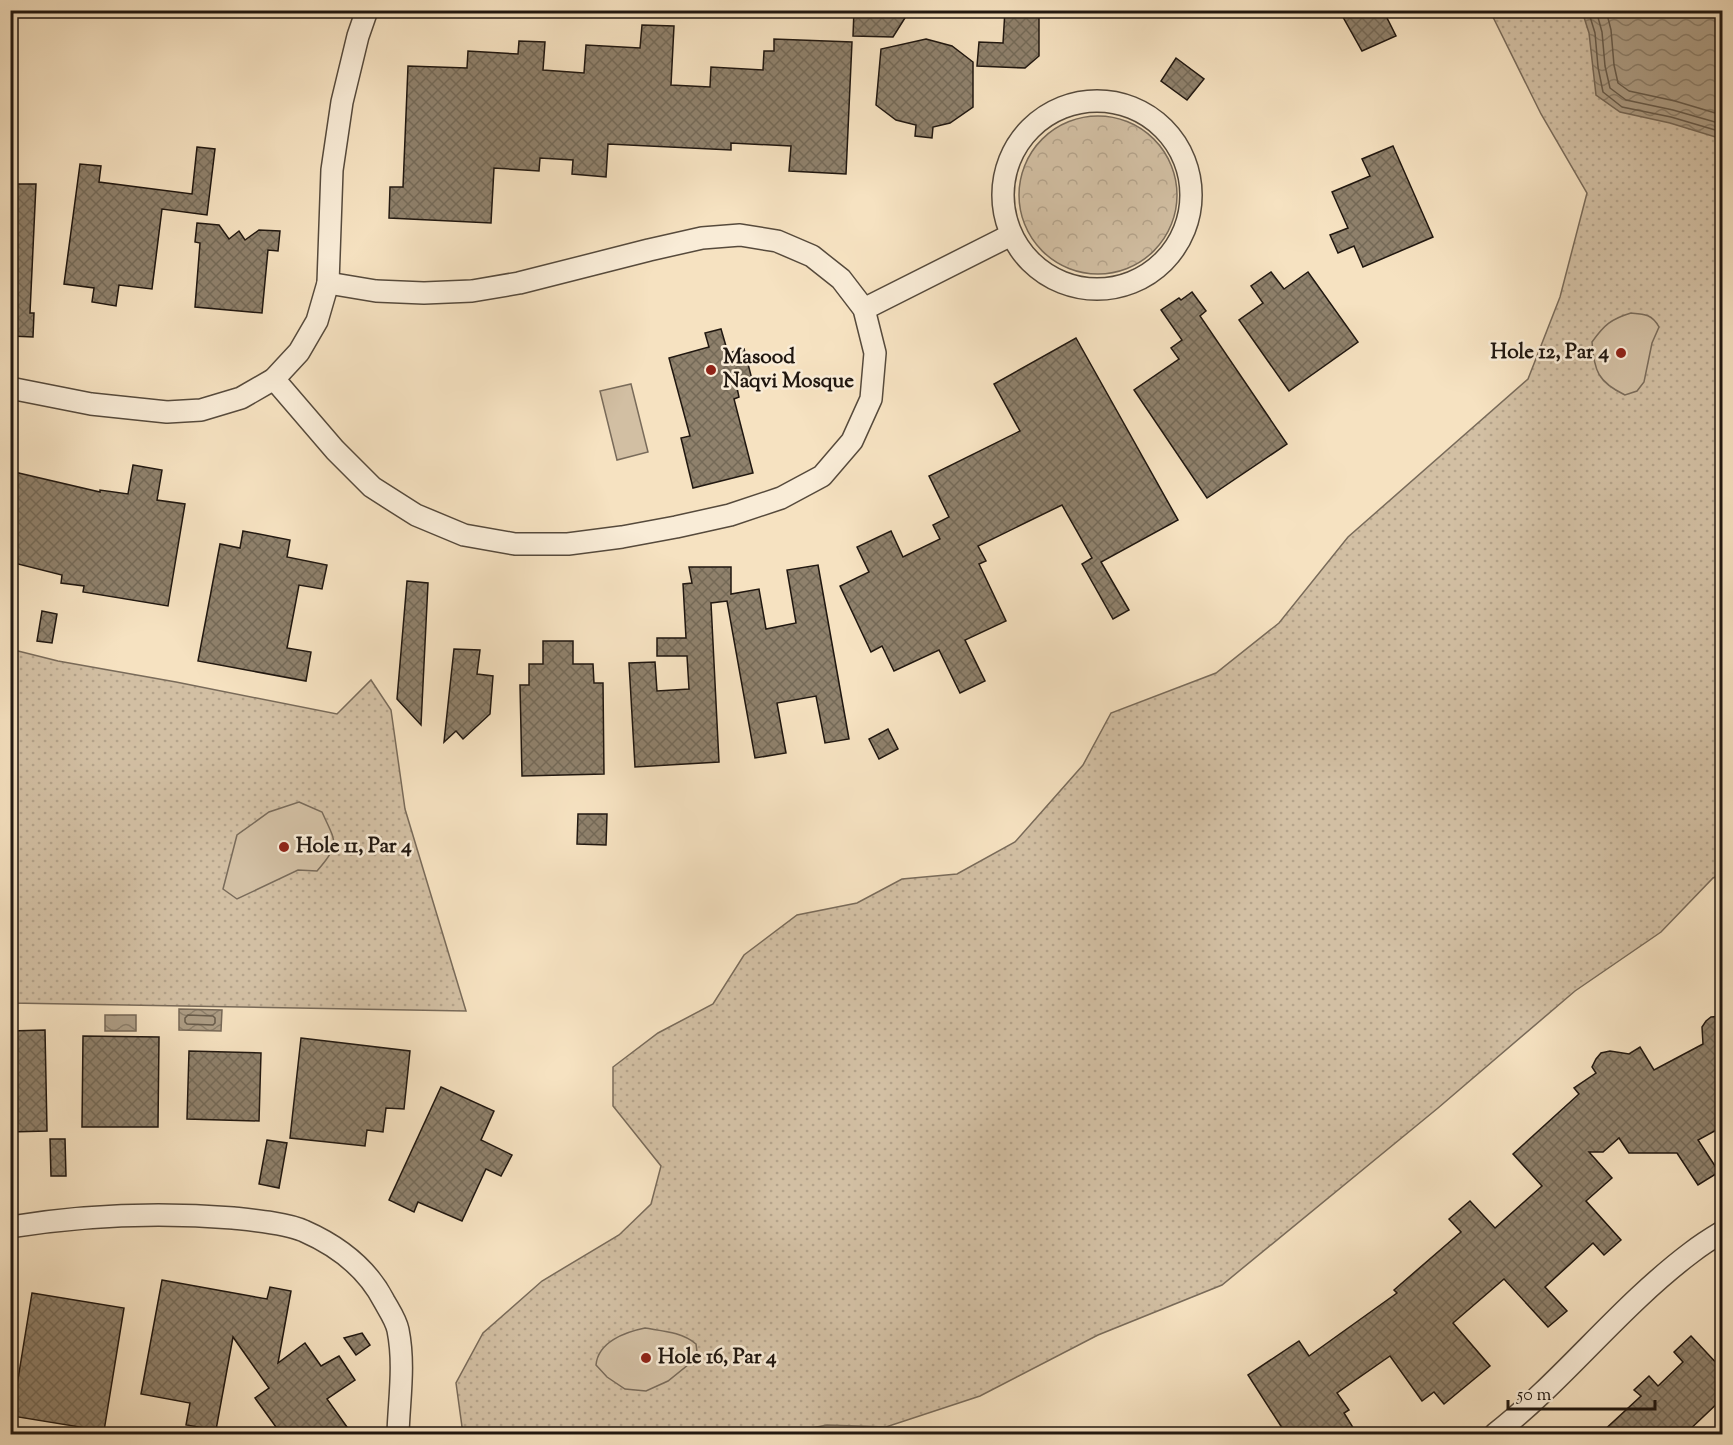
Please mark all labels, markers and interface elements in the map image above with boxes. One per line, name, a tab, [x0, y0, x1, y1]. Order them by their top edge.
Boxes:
place label: Hole 12, Par 4	[1491, 338, 1609, 368]
place label: Masood Naqvi Mosque	[723, 343, 854, 397]
marker: Hole 12, Par 4	[1614, 346, 1628, 360]
marker: Masood Naqvi Mosque	[704, 363, 718, 377]
place label: Hole 11, Par 4	[296, 832, 412, 862]
marker: Hole 11, Par 4	[277, 840, 291, 854]
place label: Hole 16, Par 4	[658, 1343, 777, 1373]
marker: Hole 16, Par 4	[639, 1351, 653, 1365]
scale bar	[1508, 1373, 1655, 1411]
text: 50 m	[1516, 1383, 1552, 1409]

